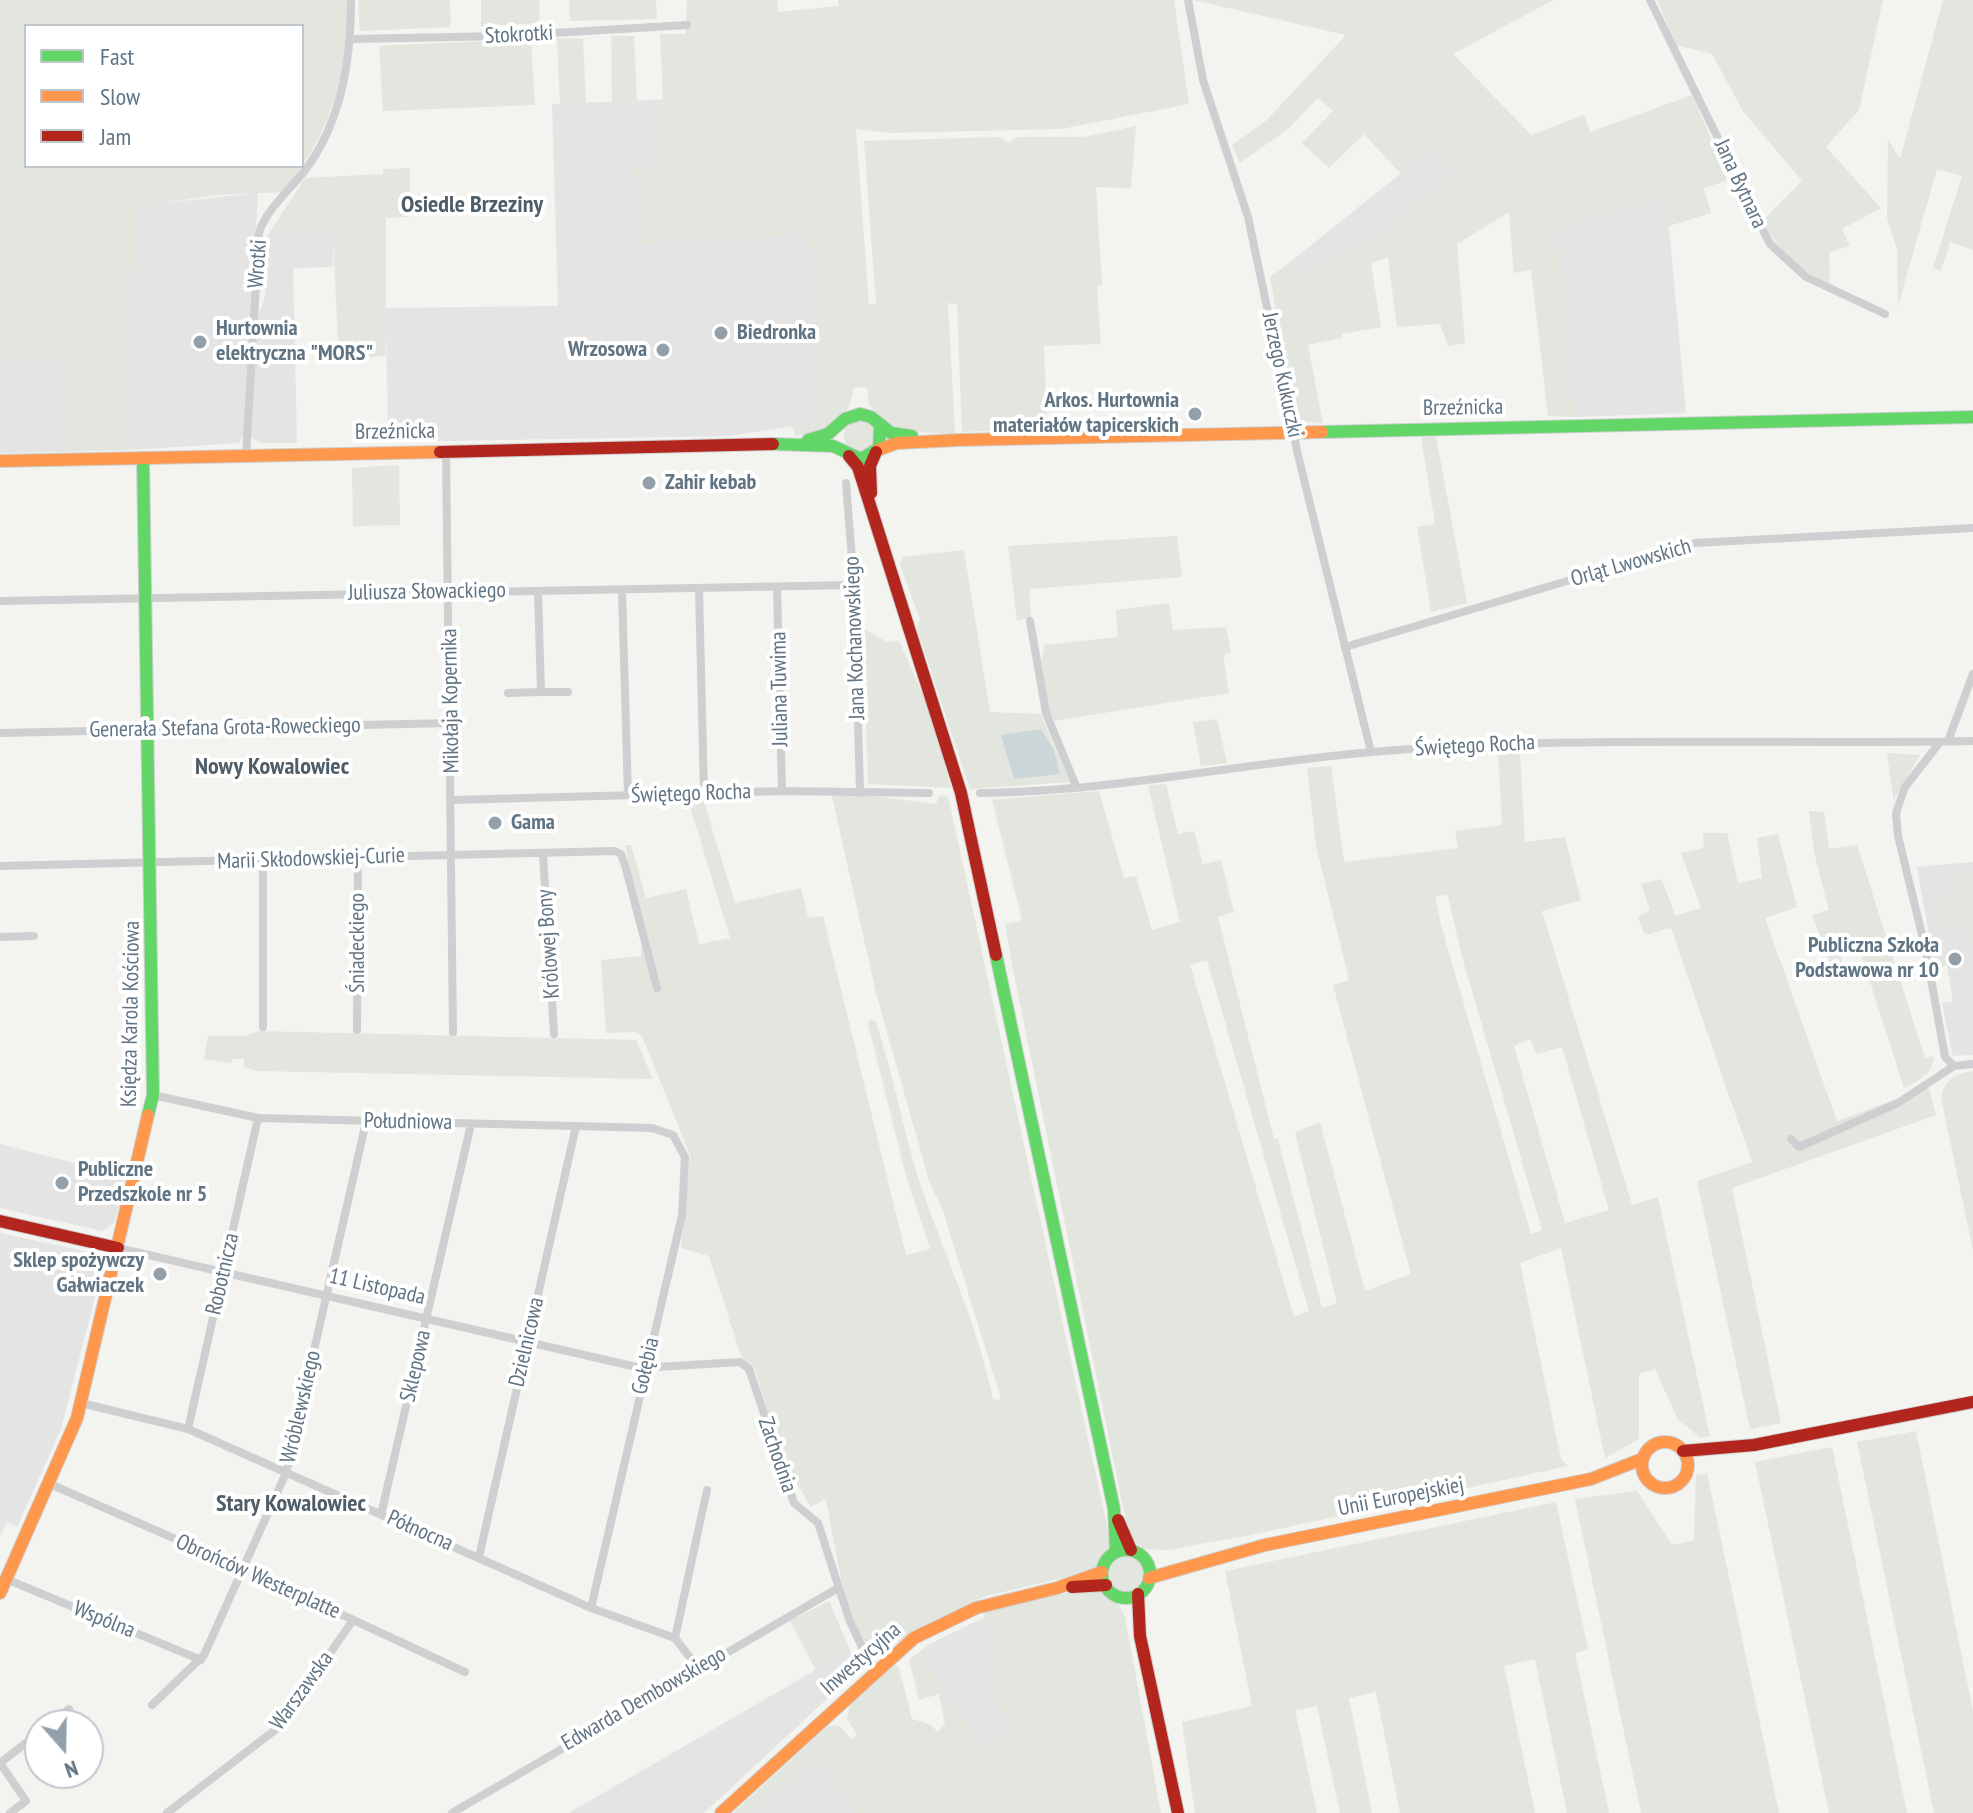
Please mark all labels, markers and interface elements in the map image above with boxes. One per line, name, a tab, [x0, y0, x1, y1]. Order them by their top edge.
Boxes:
street label: Stokrotki	[484, 20, 554, 50]
legend	[24, 24, 304, 168]
text: Fast	[100, 41, 134, 72]
text: Slow	[100, 81, 140, 112]
text: Jam	[100, 121, 131, 152]
street label: Jana Bytnara	[1708, 135, 1772, 233]
district label: Osiedle Brzeziny	[401, 191, 543, 219]
street label: Wrotki	[243, 239, 273, 289]
street label: Jerzego Kukuczki	[1256, 310, 1308, 440]
place label: Hurtownia elektryczna "MORS"	[216, 316, 373, 368]
place label: Biedronka	[737, 320, 816, 346]
marker: Biedronka	[712, 324, 730, 342]
marker: Hurtownia elektryczna "MORS"	[191, 333, 209, 351]
place label: Wrzosowa	[568, 337, 647, 363]
marker: Wrzosowa	[654, 341, 672, 359]
place label: Arkos. Hurtownia materiałów tapicerskich	[993, 388, 1179, 440]
street label: Brzeźnicka	[1423, 394, 1503, 422]
marker: Arkos. Hurtownia materiałów tapicerskich	[1186, 405, 1204, 423]
street label: Brzeźnicka	[355, 418, 435, 446]
place label: Zahir kebab	[665, 470, 756, 496]
marker: Zahir kebab	[640, 474, 658, 492]
street label: Orląt Lwowskich	[1568, 533, 1694, 593]
street label: Jana Kochanowskiego	[839, 556, 871, 720]
street label: Juliusza Słowackiego	[348, 577, 506, 607]
street label: Mikołaja Kopernika	[437, 628, 465, 774]
street label: Juliana Tuwima	[766, 631, 794, 747]
street label: Generała Stefana Grota-Roweckiego	[89, 712, 361, 744]
street label: Świętego Rocha	[1414, 730, 1536, 762]
district label: Nowy Kowalowiec	[195, 753, 349, 781]
street label: Świętego Rocha	[631, 779, 751, 809]
place label: Gama	[511, 810, 555, 836]
marker: Gama	[486, 814, 504, 832]
street label: Marii Skłodowskiej-Curie	[217, 843, 405, 875]
street label: Królowej Bony	[532, 889, 566, 999]
street label: Śniadeckiego	[345, 893, 371, 993]
street label: Księdza Karola Kościowa	[116, 921, 146, 1107]
place label: Publiczna Szkoła Podstawowa nr 10	[1795, 933, 1939, 984]
marker: Publiczna Szkoła Podstawowa nr 10	[1946, 950, 1964, 968]
street label: Południowa	[364, 1108, 452, 1136]
place label: Publiczne Przedszkole nr 5	[78, 1157, 207, 1208]
marker: Publiczne Przedszkole nr 5	[53, 1174, 71, 1192]
street label: Robotnicza	[201, 1231, 245, 1317]
place label: Sklep spożywczy Gałwiaczek	[13, 1248, 144, 1300]
street label: 11 Listopada	[326, 1263, 428, 1311]
marker: Sklep spożywczy Gałwiaczek	[151, 1265, 169, 1283]
street label: Dzielnicowa	[504, 1295, 550, 1389]
street label: Sklepowa	[395, 1328, 437, 1404]
street label: Gołębia	[627, 1335, 665, 1397]
street label: Wróblewskiego	[275, 1348, 327, 1466]
street label: Zachodnia	[752, 1414, 802, 1496]
street label: Unii Europejskiej	[1336, 1472, 1466, 1522]
district label: Stary Kowalowiec	[216, 1490, 366, 1518]
street label: Północna	[383, 1505, 457, 1557]
street label: Obrońców Westerplatte	[172, 1529, 344, 1625]
street label: Wspólna	[69, 1596, 139, 1644]
street label: Inwestycyjna	[816, 1617, 906, 1701]
street label: Edwarda Dembowskiego	[557, 1641, 731, 1757]
street label: Warszawska	[265, 1647, 339, 1735]
north arrow	[24, 1709, 104, 1789]
text: N	[61, 1754, 82, 1785]

